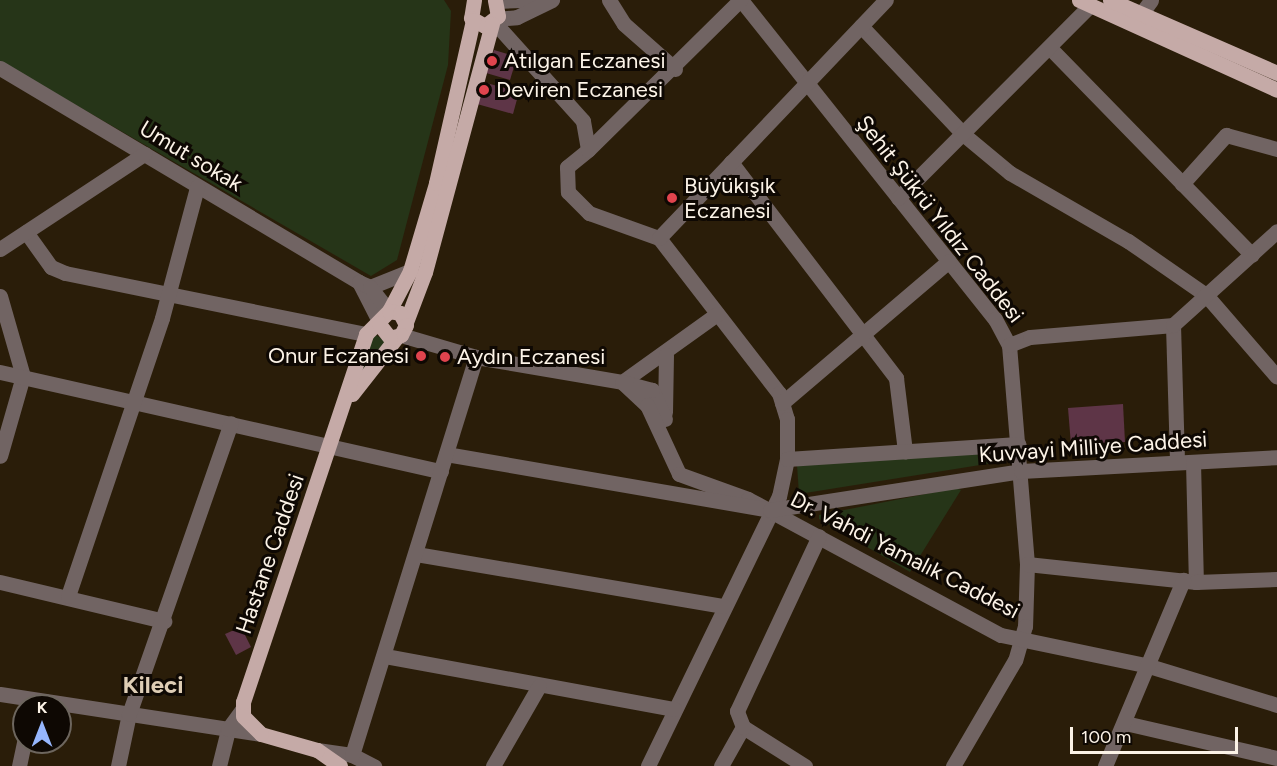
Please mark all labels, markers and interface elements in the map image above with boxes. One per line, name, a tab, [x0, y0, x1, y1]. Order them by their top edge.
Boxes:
place label: Atılgan Eczanesi	[504, 48, 666, 74]
marker: Atılgan Eczanesi	[485, 54, 499, 68]
place label: Deviren Eczanesi	[496, 77, 663, 103]
marker: Deviren Eczanesi	[477, 83, 491, 97]
street label: Şehit Şükrü Yıldız Caddesi	[851, 110, 1029, 328]
street label: Umut sokak	[135, 115, 247, 197]
place label: Büyükışık Eczanesi	[684, 172, 775, 224]
marker: Büyükışık Eczanesi	[665, 191, 679, 205]
place label: Onur Eczanesi	[268, 343, 409, 369]
place label: Aydın Eczanesi	[457, 344, 605, 370]
marker: Onur Eczanesi	[414, 349, 428, 363]
marker: Aydın Eczanesi	[438, 350, 452, 364]
street label: Kuvvayi Milliye Caddesi	[978, 426, 1208, 468]
street label: Hastane Caddesi	[230, 471, 310, 637]
street label: Dr. Vahdi Yamalık Caddesi	[786, 486, 1024, 624]
district label: Kileci	[123, 671, 183, 699]
north arrow	[12, 694, 72, 754]
text: K	[37, 698, 47, 717]
scale bar	[1073, 715, 1241, 753]
text: 100 m	[1081, 726, 1131, 748]

